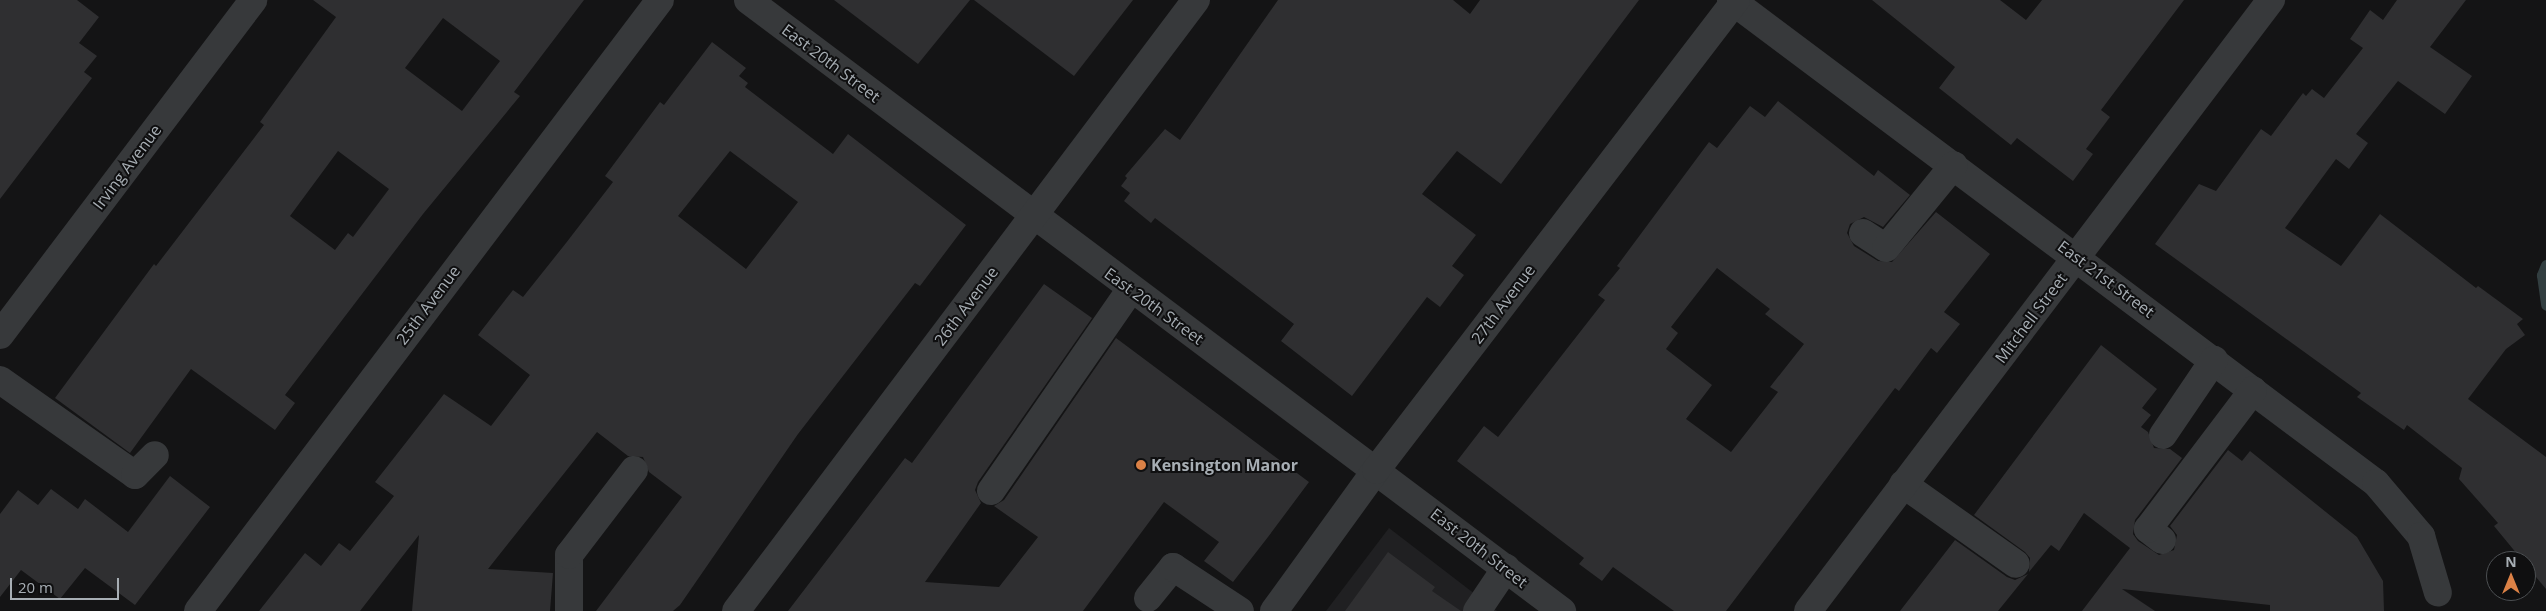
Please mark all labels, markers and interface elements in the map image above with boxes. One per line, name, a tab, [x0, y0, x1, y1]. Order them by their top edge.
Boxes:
street label: East 20th Street	[778, 20, 884, 106]
street label: Irving Avenue	[89, 121, 165, 213]
street label: East 21st Street	[2054, 237, 2158, 321]
street label: 27th Avenue	[1467, 261, 1539, 347]
street label: 25th Avenue	[392, 262, 464, 348]
street label: 26th Avenue	[930, 263, 1002, 349]
street label: East 20th Street	[1101, 264, 1207, 348]
street label: Mitchell Street	[1991, 269, 2071, 367]
place label: Kensington Manor	[1151, 455, 1298, 475]
marker: Kensington Manor	[1135, 459, 1147, 471]
street label: East 20th Street	[1427, 504, 1531, 592]
north arrow	[2486, 551, 2536, 601]
text: N	[2505, 552, 2517, 571]
scale bar	[12, 568, 121, 600]
text: 20 m	[18, 577, 53, 597]

